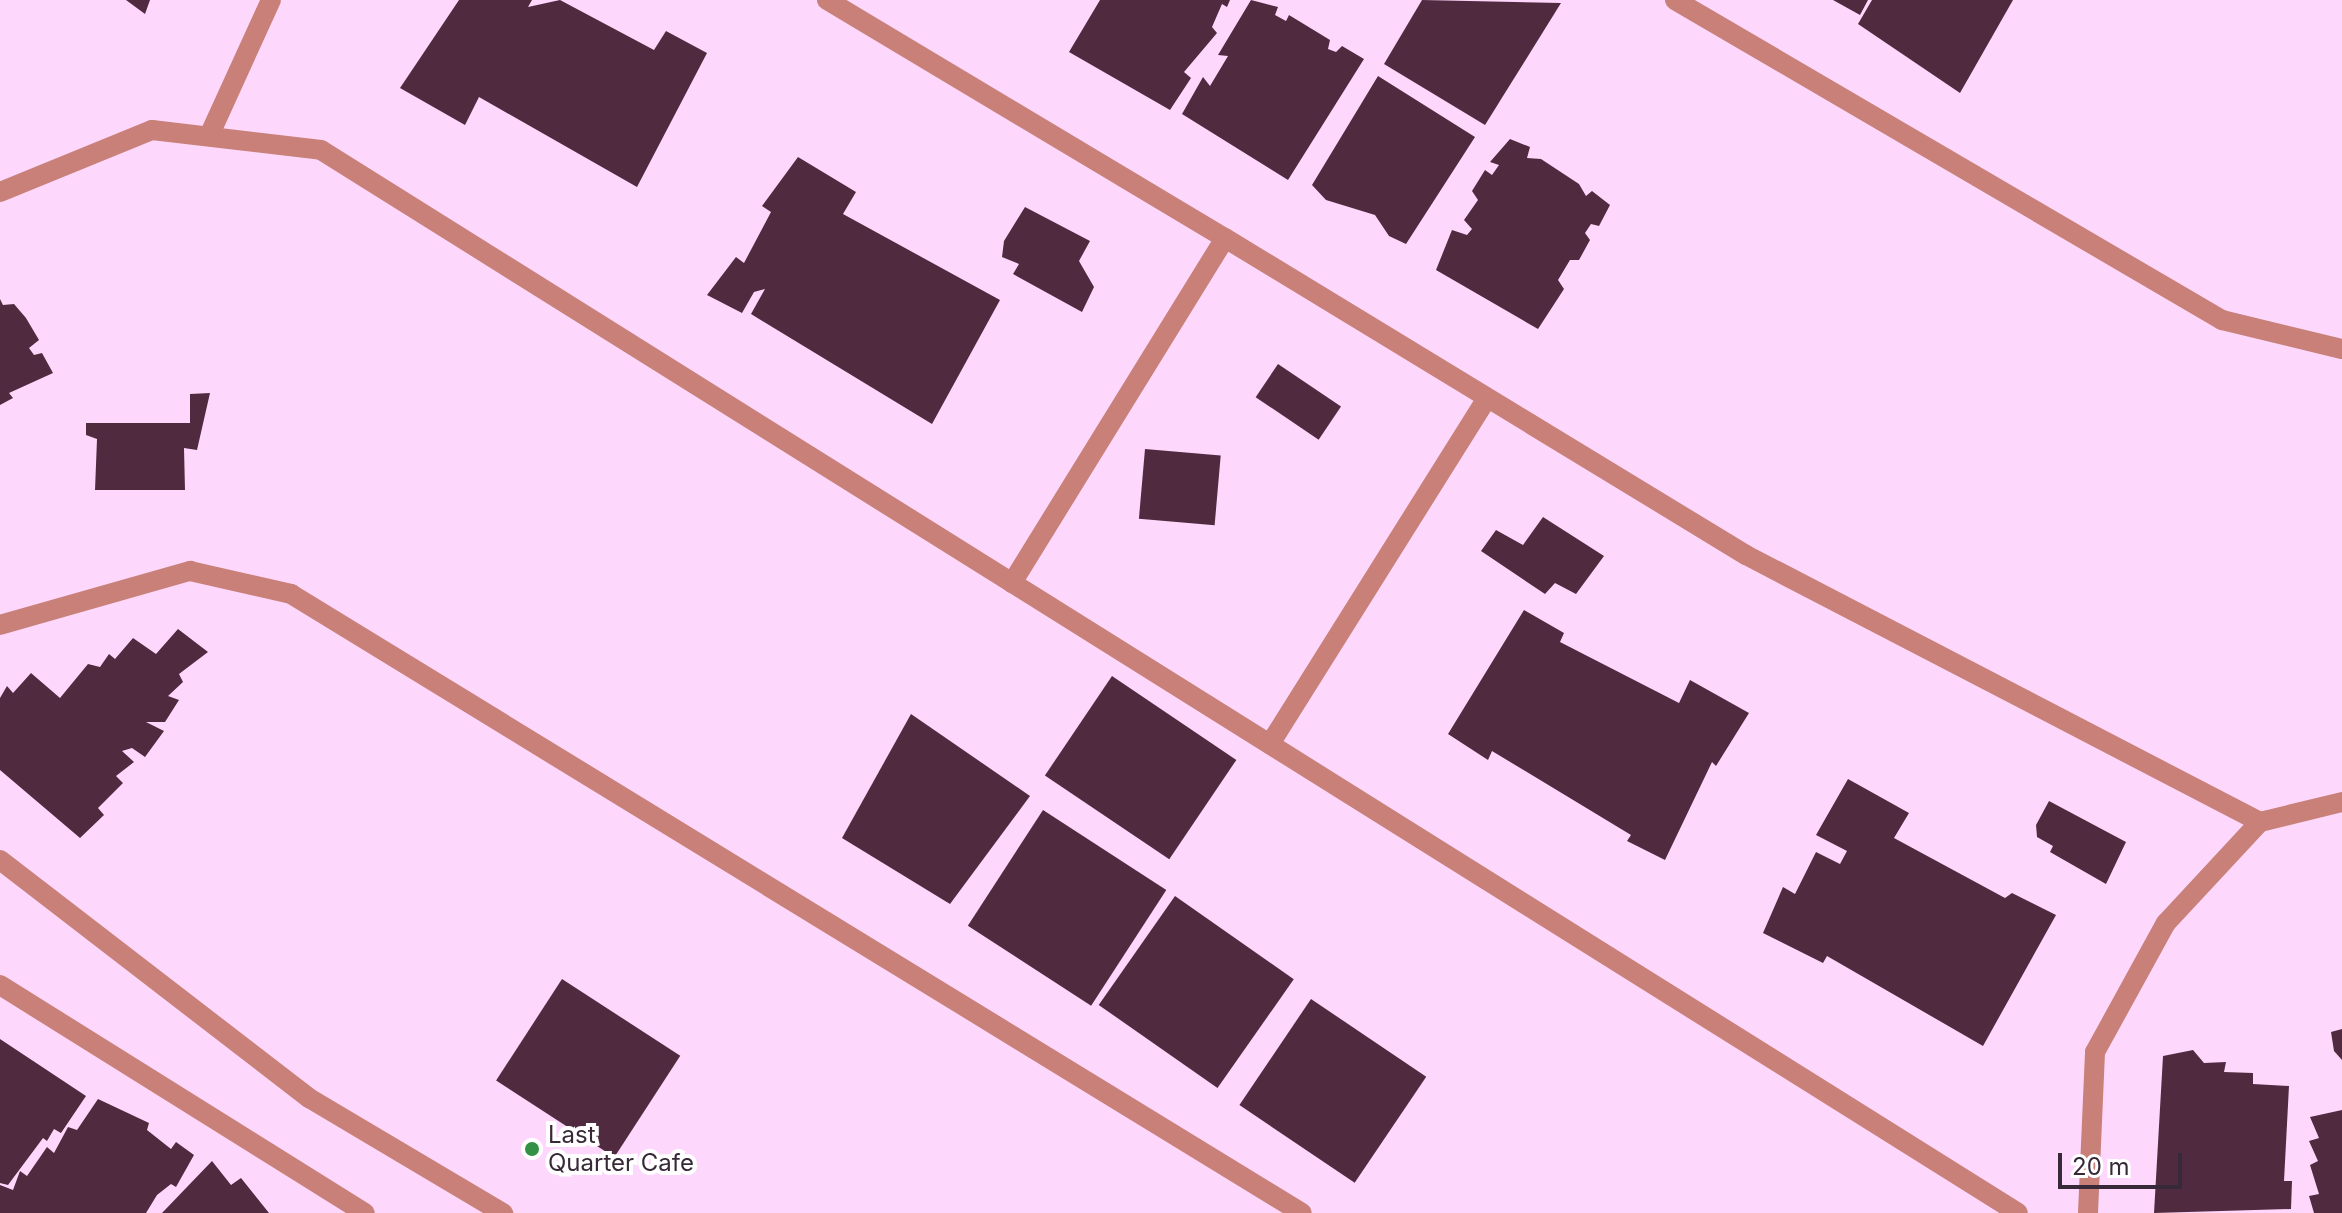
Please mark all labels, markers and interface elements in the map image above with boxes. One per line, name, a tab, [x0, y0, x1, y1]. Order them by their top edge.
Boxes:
place label: Last Quarter Cafe	[548, 1121, 694, 1177]
scale bar	[2062, 1137, 2186, 1187]
marker: Last Quarter Cafe	[523, 1140, 541, 1158]
text: 20 m	[2072, 1152, 2130, 1181]

